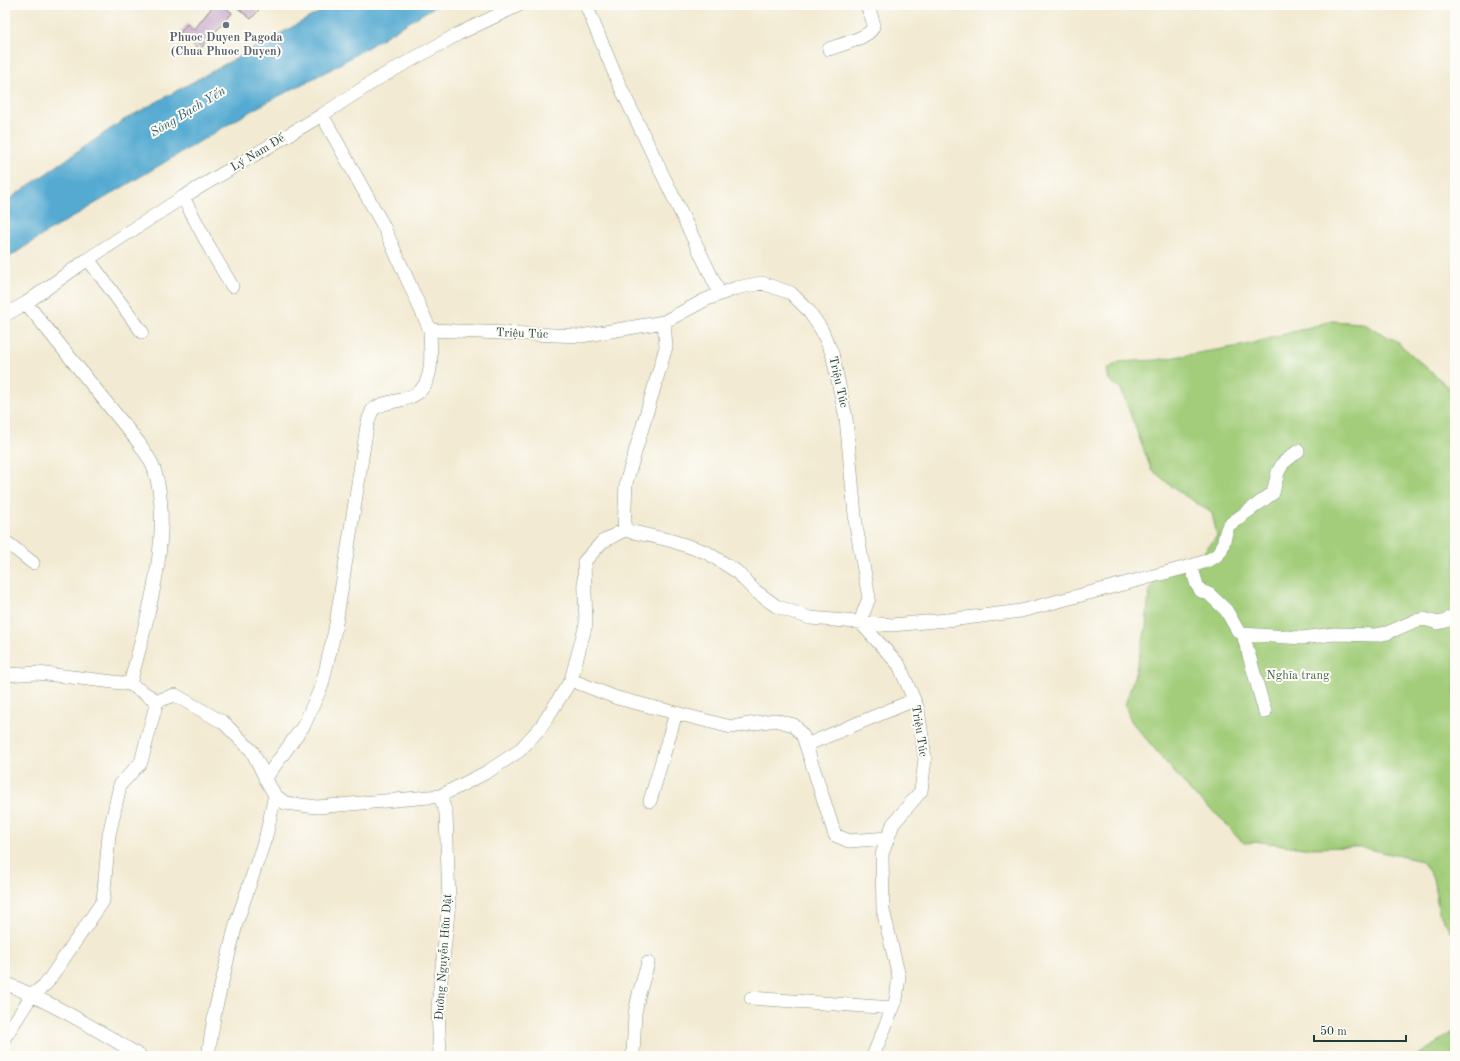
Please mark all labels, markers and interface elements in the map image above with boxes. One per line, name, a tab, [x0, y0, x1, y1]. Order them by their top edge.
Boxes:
marker: Phuoc Duyen Pagoda (Chua Phuoc Duyen)	[221, 20, 231, 30]
place label: Phuoc Duyen Pagoda (Chua Phuoc Duyen)	[169, 32, 283, 58]
water label: Sông Bạch Yến	[148, 84, 228, 140]
street label: Lý Nam Đế	[228, 131, 288, 174]
street label: Triệu Túc	[496, 327, 548, 341]
street label: Triệu Túc	[826, 355, 850, 409]
park label: Nghĩa trang	[1267, 670, 1330, 682]
street label: Triệu Túc	[909, 704, 929, 758]
street label: Đường Nguyễn Hữu Dật	[433, 893, 454, 1021]
scale bar	[1314, 1017, 1406, 1043]
text: 50 m	[1320, 1025, 1347, 1038]

